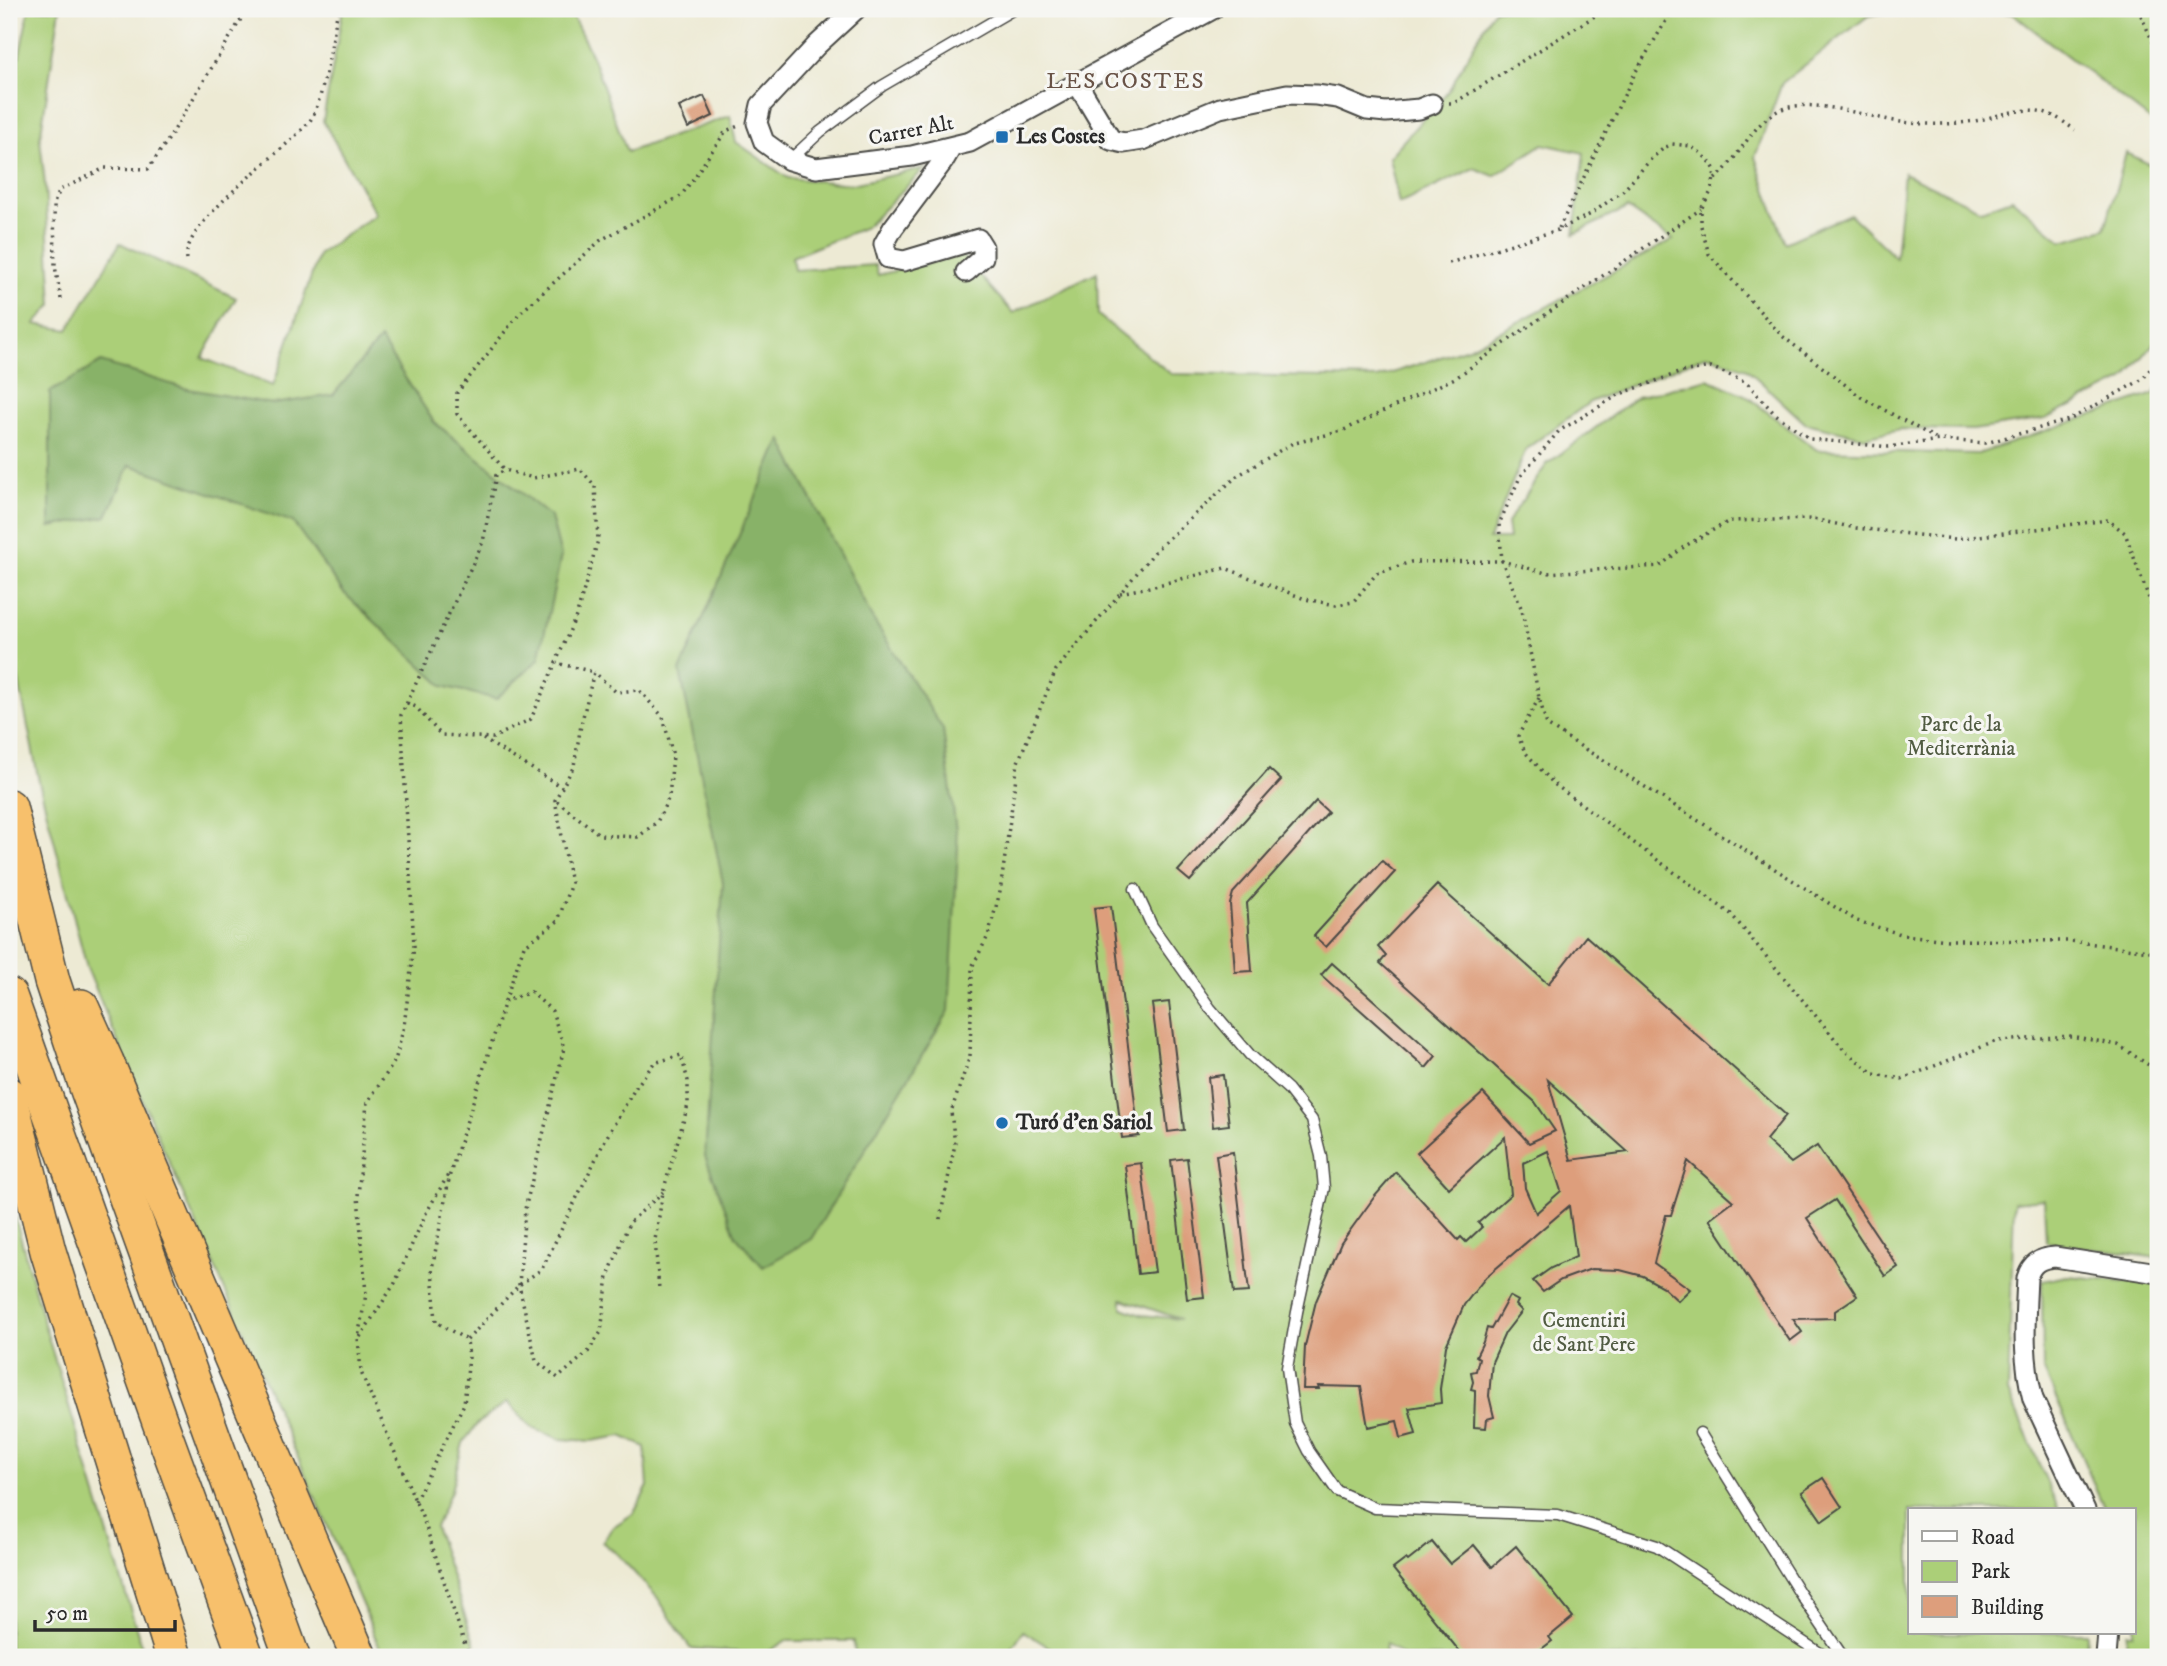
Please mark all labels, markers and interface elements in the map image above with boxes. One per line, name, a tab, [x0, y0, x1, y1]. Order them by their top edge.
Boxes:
district label: LES COSTES	[1046, 67, 1206, 96]
street label: Carrer Alt	[866, 110, 956, 152]
place label: Les Costes	[1016, 124, 1105, 150]
marker: Les Costes	[994, 129, 1010, 145]
park label: Parc de la Mediterrània	[1907, 712, 2015, 762]
place label: Turó d'en Sariol	[1015, 1110, 1153, 1136]
marker: Turó d'en Sariol	[994, 1115, 1010, 1131]
park label: Cementiri de Sant Pere	[1533, 1308, 1636, 1358]
legend	[1908, 1508, 2136, 1634]
text: Road	[1971, 1525, 2015, 1551]
text: Park	[1971, 1559, 2011, 1585]
scale bar	[35, 1589, 175, 1633]
text: Building	[1971, 1595, 2044, 1621]
text: 50 m	[46, 1601, 88, 1627]

